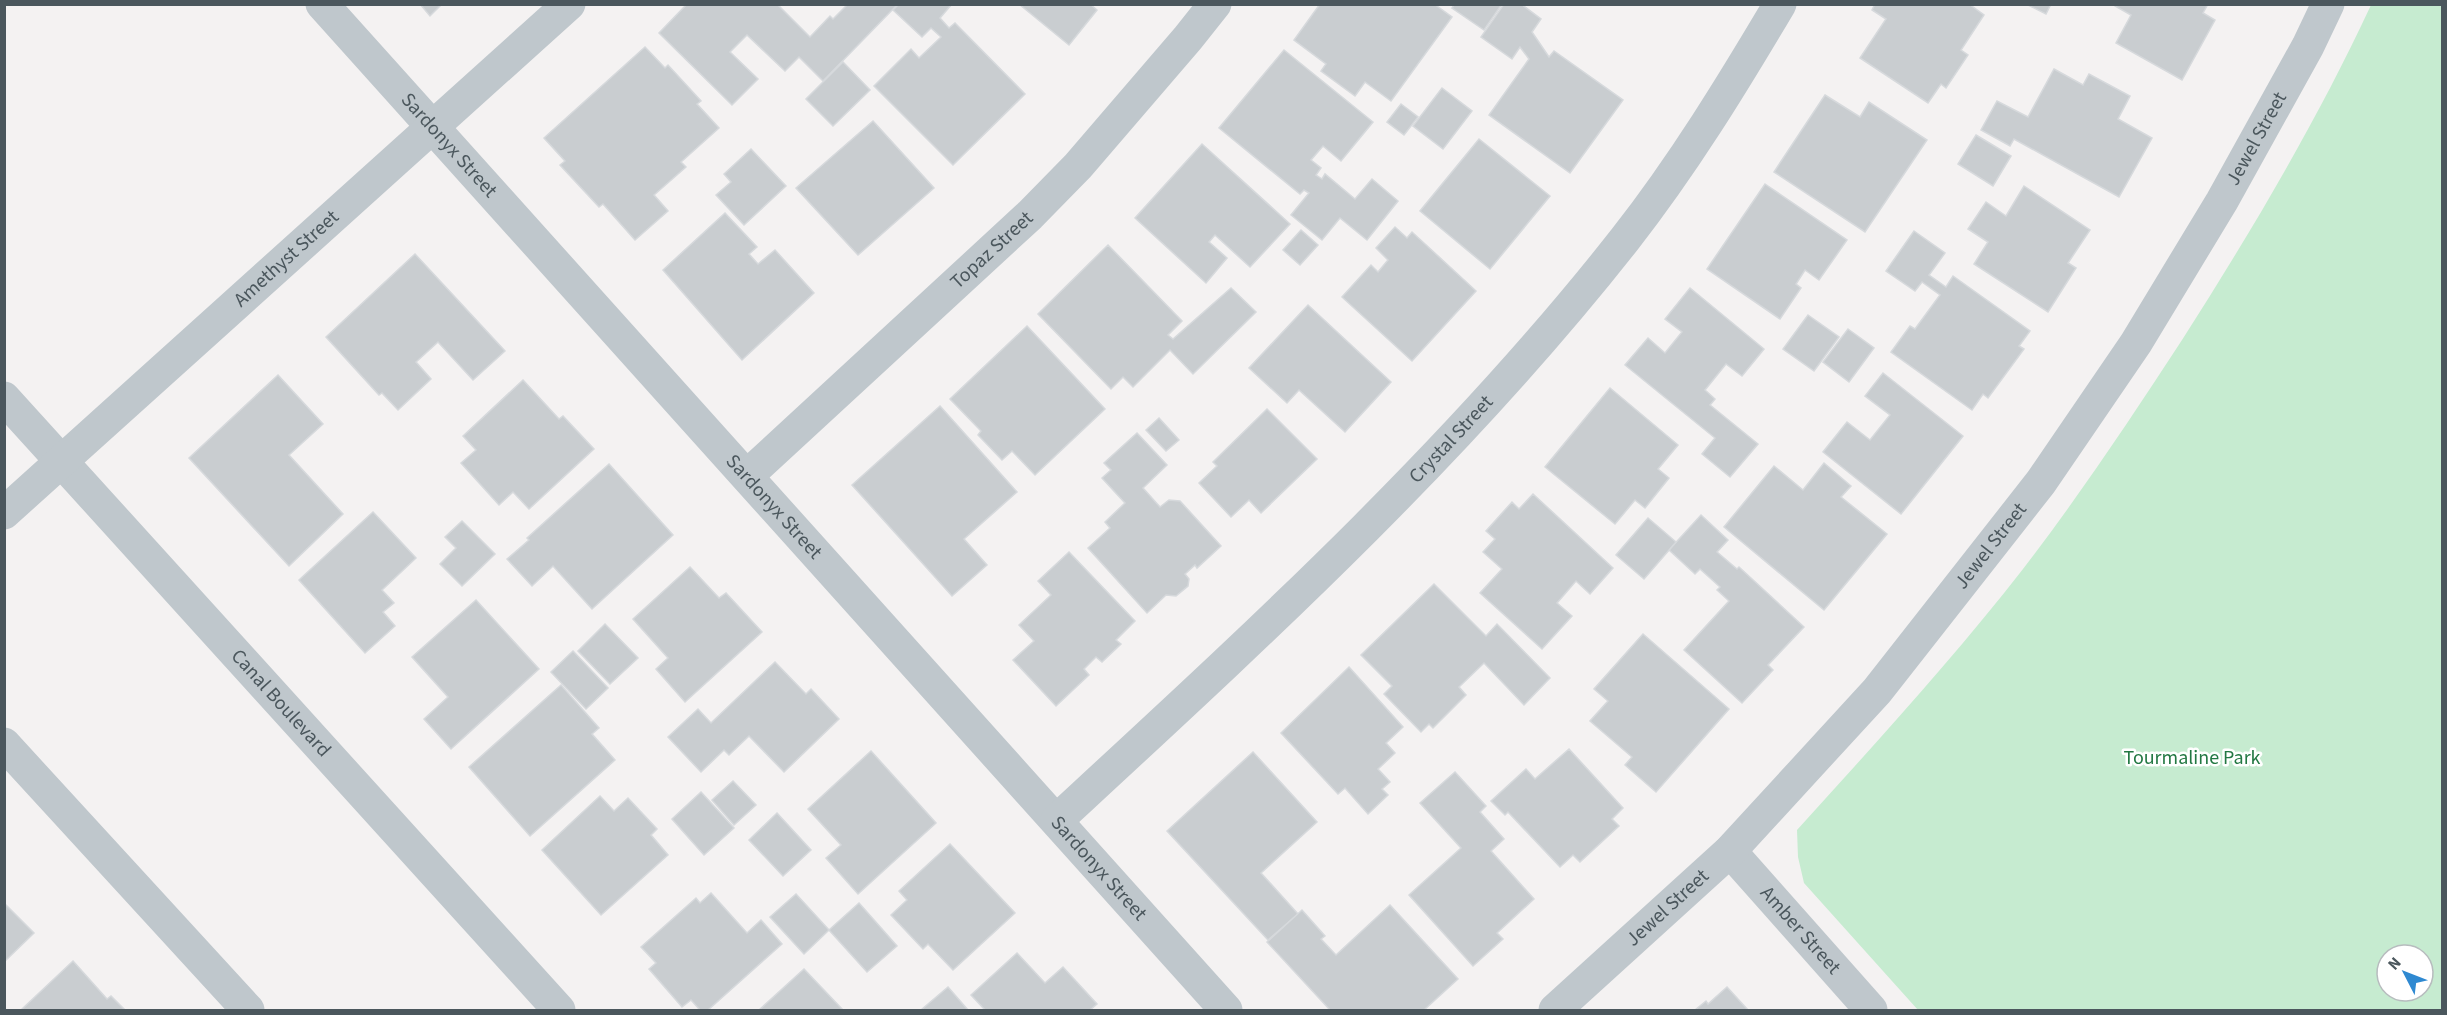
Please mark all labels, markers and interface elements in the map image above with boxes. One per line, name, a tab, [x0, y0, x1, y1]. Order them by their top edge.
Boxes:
street label: Sardonyx Street	[394, 87, 504, 204]
street label: Jewel Street	[2219, 87, 2294, 191]
street label: Amethyst Street	[228, 204, 345, 314]
street label: Topaz Street	[944, 205, 1040, 296]
street label: Crystal Street	[1403, 389, 1500, 490]
street label: Sardonyx Street	[719, 448, 829, 566]
street label: Jewel Street	[1948, 497, 2034, 595]
street label: Canal Boulevard	[224, 643, 337, 763]
park label: Tourmaline Park	[2124, 744, 2261, 772]
street label: Sardonyx Street	[1044, 810, 1154, 927]
street label: Jewel Street	[1620, 863, 1715, 953]
street label: Amber Street	[1754, 880, 1847, 981]
north arrow	[2375, 943, 2435, 1003]
text: N	[2383, 952, 2406, 975]

